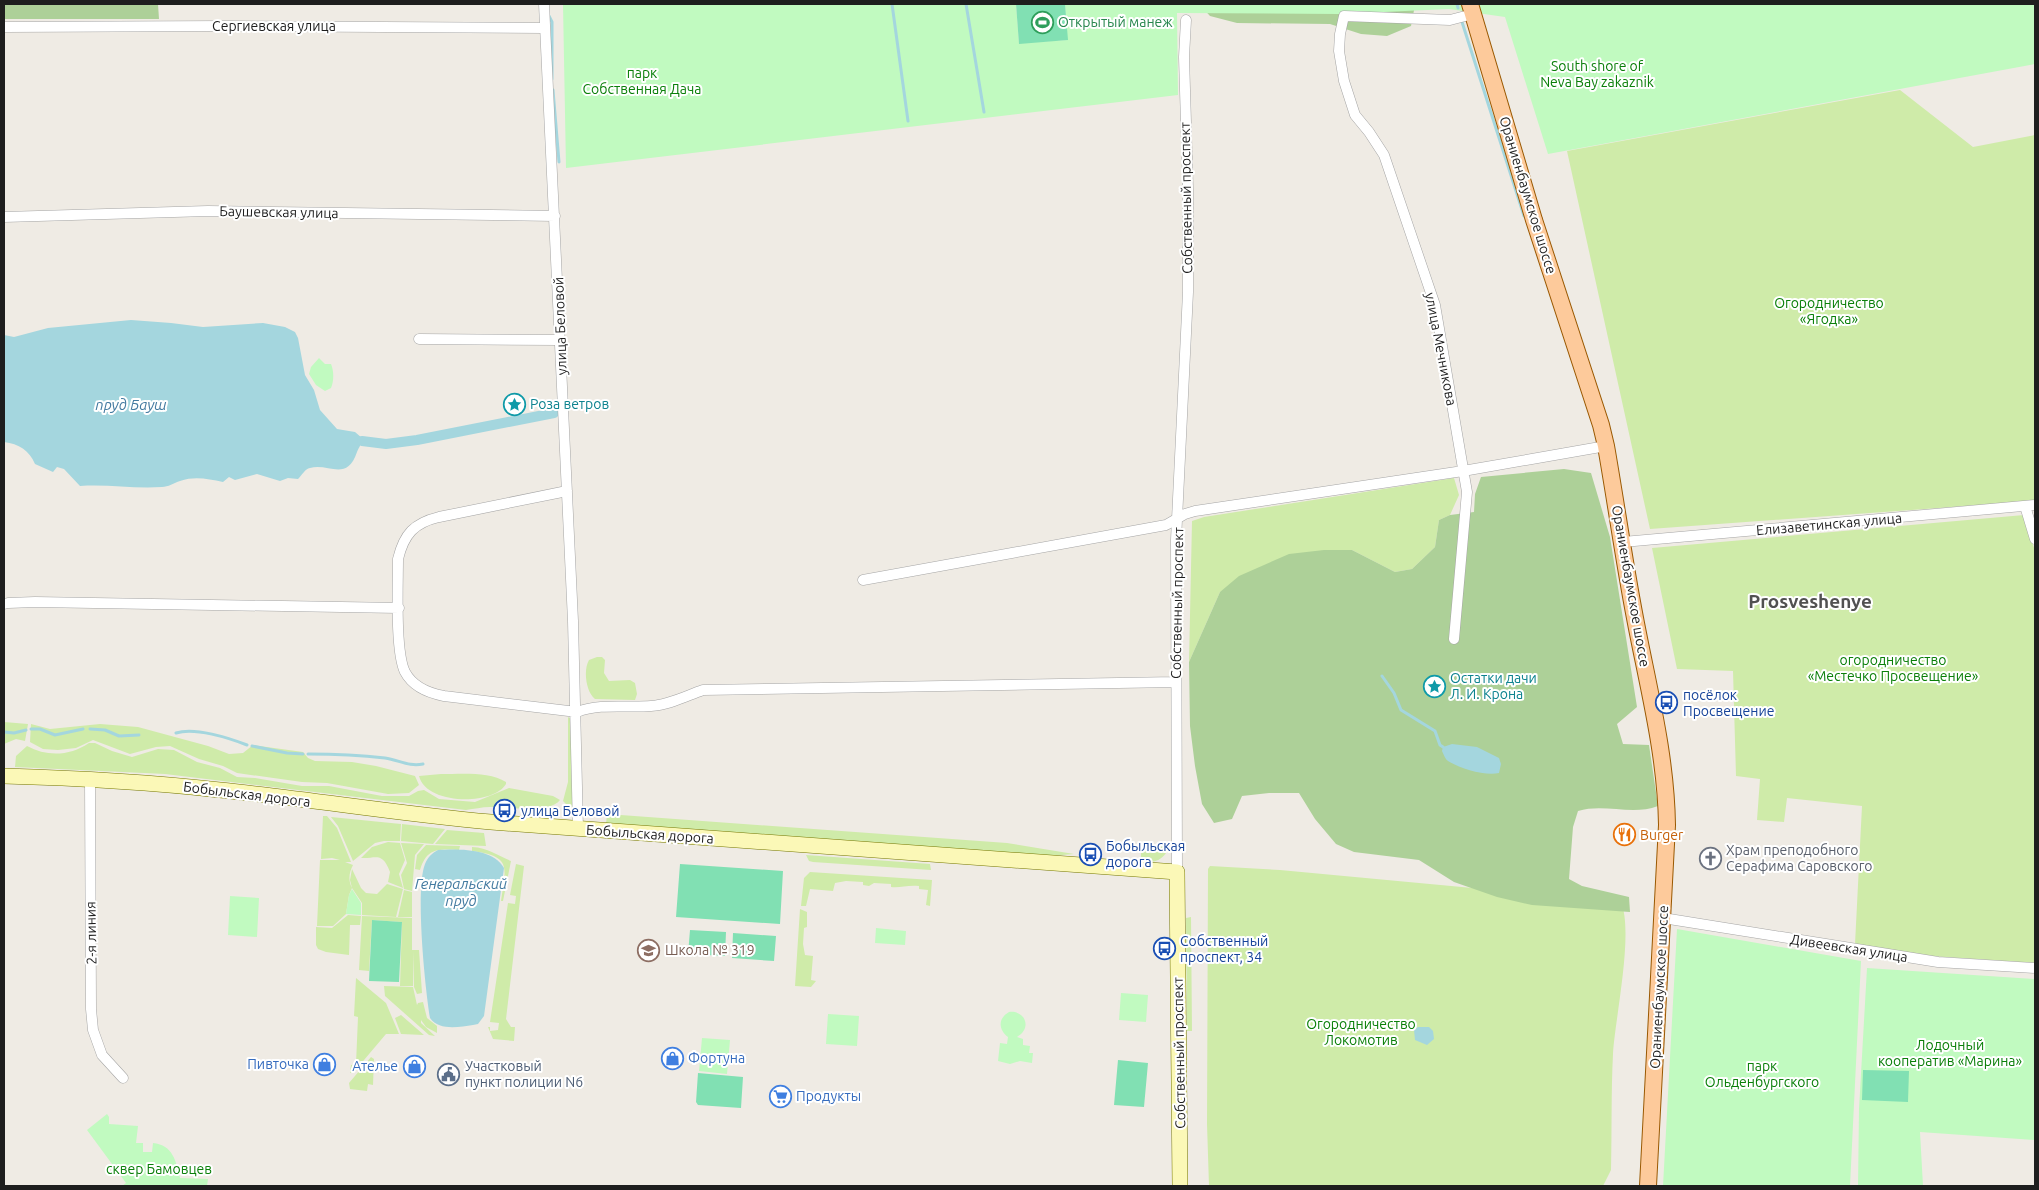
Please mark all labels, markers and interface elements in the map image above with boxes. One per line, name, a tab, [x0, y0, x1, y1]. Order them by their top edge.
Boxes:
sports icon: Открытый манеж	[1030, 10, 1054, 34]
place label: Открытый манеж	[1058, 14, 1173, 30]
street label: Сергиевская улица	[212, 18, 336, 34]
park label: South shore of Neva Bay zakaznik	[1540, 58, 1654, 90]
park label: парк Собственная Дача	[582, 65, 702, 97]
street label: Ораниенбаумское шоссе	[1496, 114, 1560, 276]
street label: Собственный проспект	[1177, 122, 1195, 274]
street label: Баушевская улица	[219, 203, 339, 221]
street label: улица Беловой	[550, 277, 570, 375]
street label: улица Мечникова	[1422, 291, 1460, 407]
park label: Огородничество «Ягодка»	[1774, 295, 1884, 327]
place icon: Роза ветров	[502, 392, 526, 416]
water label: пруд Бауш	[95, 396, 167, 413]
place label: Роза ветров	[530, 396, 609, 412]
street label: Ораниенбаумское шоссе	[1609, 504, 1653, 668]
street label: Елизаветинская улица	[1755, 510, 1903, 538]
street label: Собственный проспект	[1168, 527, 1186, 679]
district label: Prosveshenye	[1748, 590, 1872, 612]
park label: огородничество «Местечко Просвещение»	[1808, 652, 1979, 684]
place label: Остатки дачи Л. И. Крона	[1450, 670, 1537, 702]
place icon: Остатки дачи Л. И. Крона	[1422, 674, 1446, 698]
place label: посёлок Просвещение	[1683, 687, 1774, 719]
bus stop icon: посёлок Просвещение	[1655, 691, 1679, 715]
street label: Бобыльская дорога	[182, 778, 312, 810]
bus stop icon: улица Беловой	[493, 799, 517, 823]
place label: улица Беловой	[521, 803, 619, 819]
street label: Бобыльская дорога	[586, 822, 714, 846]
restaurant icon: Burger	[1612, 823, 1636, 847]
place label: Burger	[1640, 827, 1684, 843]
place label: Бобыльская дорога	[1106, 838, 1185, 870]
bus stop icon: Бобыльская дорога	[1078, 842, 1102, 866]
place label: Храм преподобного Серафима Саровского	[1726, 842, 1873, 874]
church icon: Храм преподобного Серафима Саровского	[1698, 846, 1722, 870]
water label: Генеральский пруд	[415, 875, 507, 909]
street label: 2-я линия	[82, 901, 100, 965]
street label: Ораниенбаумское шоссе	[1647, 905, 1671, 1069]
street label: Дивеевская улица	[1789, 931, 1909, 965]
place label: Собственный проспект, 34	[1180, 933, 1268, 965]
bus stop icon: Собственный проспект, 34	[1152, 937, 1176, 961]
school or university icon: Школа № 319	[637, 938, 661, 962]
place label: Школа № 319	[665, 942, 755, 958]
street label: Собственный проспект	[1170, 977, 1188, 1129]
park label: Огородничество Локомотив	[1306, 1016, 1416, 1048]
park label: Лодочный кооператив «Марина»	[1878, 1037, 2023, 1069]
shop icon: Фортуна	[660, 1046, 684, 1070]
place label: Фортуна	[688, 1050, 745, 1066]
shop icon: Пивточка	[313, 1052, 337, 1076]
shop icon: Ателье	[402, 1054, 426, 1078]
place label: Пивточка	[247, 1056, 309, 1072]
place label: Ателье	[352, 1058, 398, 1074]
place label: Участковый пункт полиции N6	[465, 1058, 583, 1090]
park label: парк Ольденбургского	[1705, 1058, 1819, 1090]
public building icon: Участковый пункт полиции N6	[437, 1062, 461, 1086]
supermarket icon: Продукты	[768, 1084, 792, 1108]
place label: Продукты	[796, 1088, 861, 1104]
park label: сквер Бамовцев	[106, 1161, 212, 1177]

